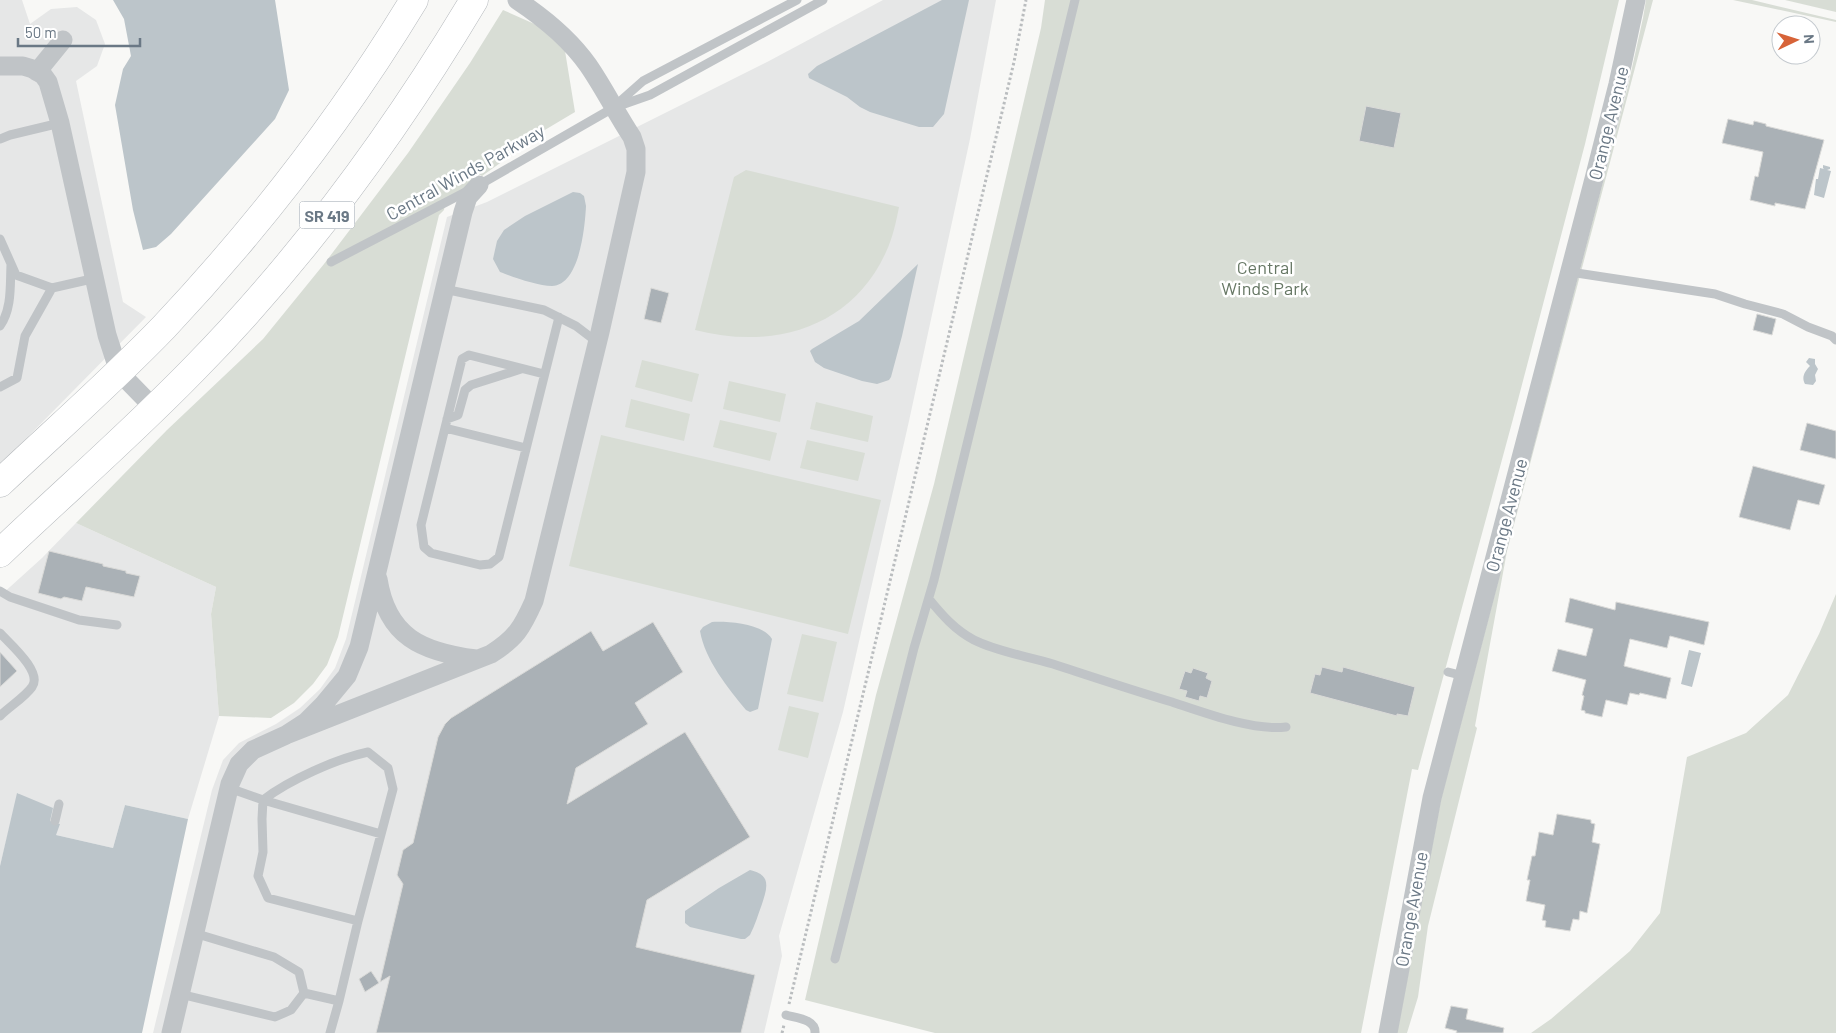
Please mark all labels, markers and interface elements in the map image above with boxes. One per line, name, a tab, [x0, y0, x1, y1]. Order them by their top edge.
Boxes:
scale bar	[18, 15, 140, 47]
north arrow	[1771, 15, 1821, 65]
text: 50 m	[25, 23, 57, 41]
text: N	[1801, 34, 1818, 44]
street label: Orange Avenue	[1583, 64, 1633, 182]
street label: Central Winds Parkway	[382, 119, 548, 225]
road number: SR 419	[300, 202, 354, 228]
park label: Central Winds Park	[1221, 256, 1309, 299]
street label: Orange Avenue	[1480, 456, 1532, 574]
street label: Orange Avenue	[1390, 850, 1432, 968]

